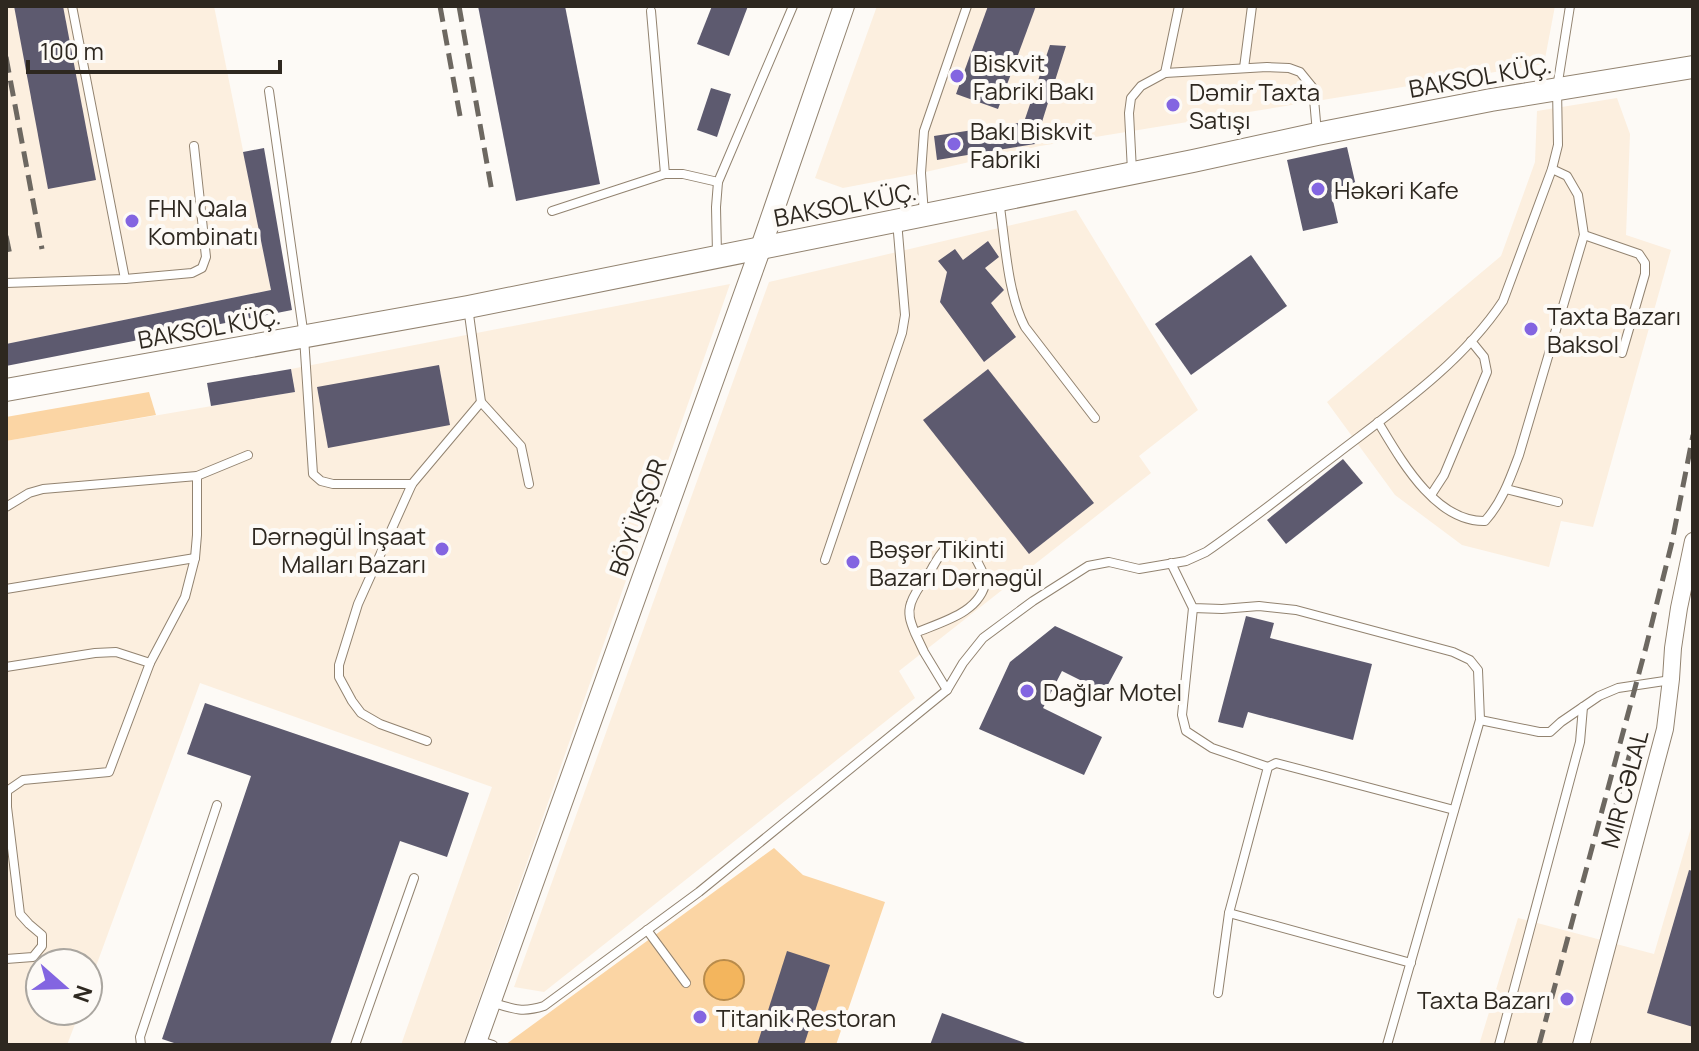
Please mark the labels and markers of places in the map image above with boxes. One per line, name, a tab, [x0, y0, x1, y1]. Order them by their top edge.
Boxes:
place label: Biskvit Fabriki Bakı	[973, 46, 1094, 107]
marker: Biskvit Fabriki Bakı	[948, 67, 966, 85]
place label: Dəmir Taxta Satışı	[1189, 75, 1320, 136]
marker: Dəmir Taxta Satışı	[1164, 96, 1182, 114]
place label: Bakı Biskvit Fabriki	[970, 114, 1093, 175]
marker: Bakı Biskvit Fabriki	[945, 135, 963, 153]
place label: Həkəri Kafe	[1334, 173, 1459, 206]
marker: Həkəri Kafe	[1309, 180, 1327, 198]
place label: FHN Qala Kombinatı	[148, 191, 258, 252]
marker: FHN Qala Kombinatı	[123, 212, 141, 230]
place label: Taxta Bazarı Baksol	[1547, 299, 1681, 360]
marker: Taxta Bazarı Baksol	[1522, 320, 1540, 338]
place label: Dərnəgül İnşaat Malları Bazarı	[251, 519, 426, 580]
place label: Bəşər Tikinti Bazarı Dərnəgül	[869, 532, 1043, 593]
marker: Dərnəgül İnşaat Malları Bazarı	[433, 540, 451, 558]
marker: Bəşər Tikinti Bazarı Dərnəgül	[844, 553, 862, 571]
place label: Dağlar Motel	[1043, 675, 1182, 708]
marker: Dağlar Motel	[1018, 682, 1036, 700]
place label: Taxta Bazarı	[1417, 983, 1551, 1016]
marker: Taxta Bazarı	[1558, 990, 1576, 1008]
place label: Titanik Restoran	[716, 1001, 896, 1034]
marker: Titanik Restoran	[691, 1008, 709, 1026]

